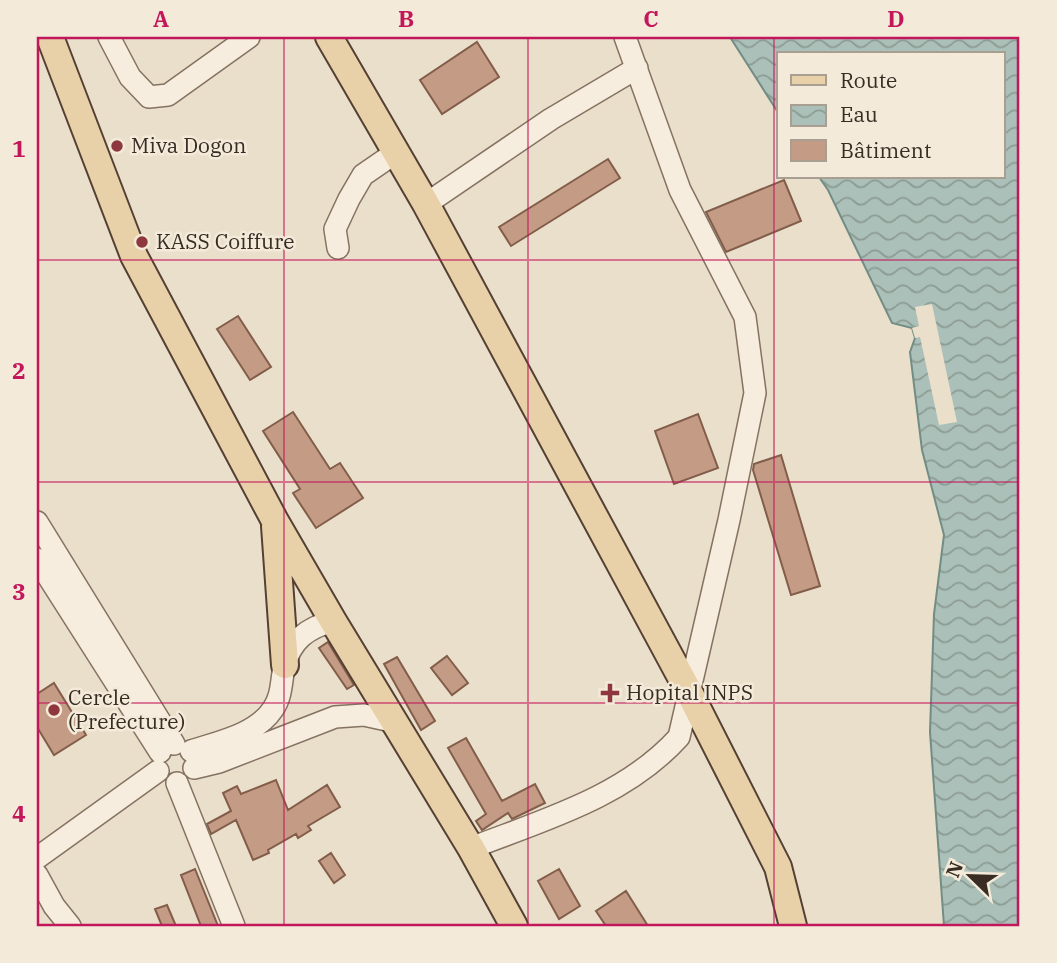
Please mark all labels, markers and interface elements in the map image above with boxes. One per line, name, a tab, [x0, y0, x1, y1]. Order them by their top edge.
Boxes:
text: A	[153, 3, 169, 33]
text: B	[398, 3, 414, 33]
text: C	[643, 3, 659, 33]
text: D	[887, 3, 905, 33]
legend	[777, 52, 1004, 178]
text: Route	[840, 66, 897, 94]
text: Eau	[840, 100, 878, 128]
place label: Miva Dogon	[131, 131, 246, 159]
text: 1	[12, 133, 26, 163]
text: Bâtiment	[840, 136, 931, 164]
marker: Miva Dogon	[109, 138, 125, 154]
place label: KASS Coiffure	[156, 227, 295, 255]
marker: KASS Coiffure	[134, 234, 150, 250]
text: 2	[12, 355, 26, 385]
text: 3	[12, 576, 26, 606]
place label: Hopital INPS	[626, 678, 753, 706]
place label: Cercle (Prefecture)	[68, 683, 185, 735]
marker: Hopital INPS	[600, 683, 620, 703]
marker: Cercle (Prefecture)	[46, 702, 62, 718]
text: 4	[12, 798, 26, 828]
north arrow	[934, 841, 1004, 911]
text: N	[940, 858, 968, 881]

